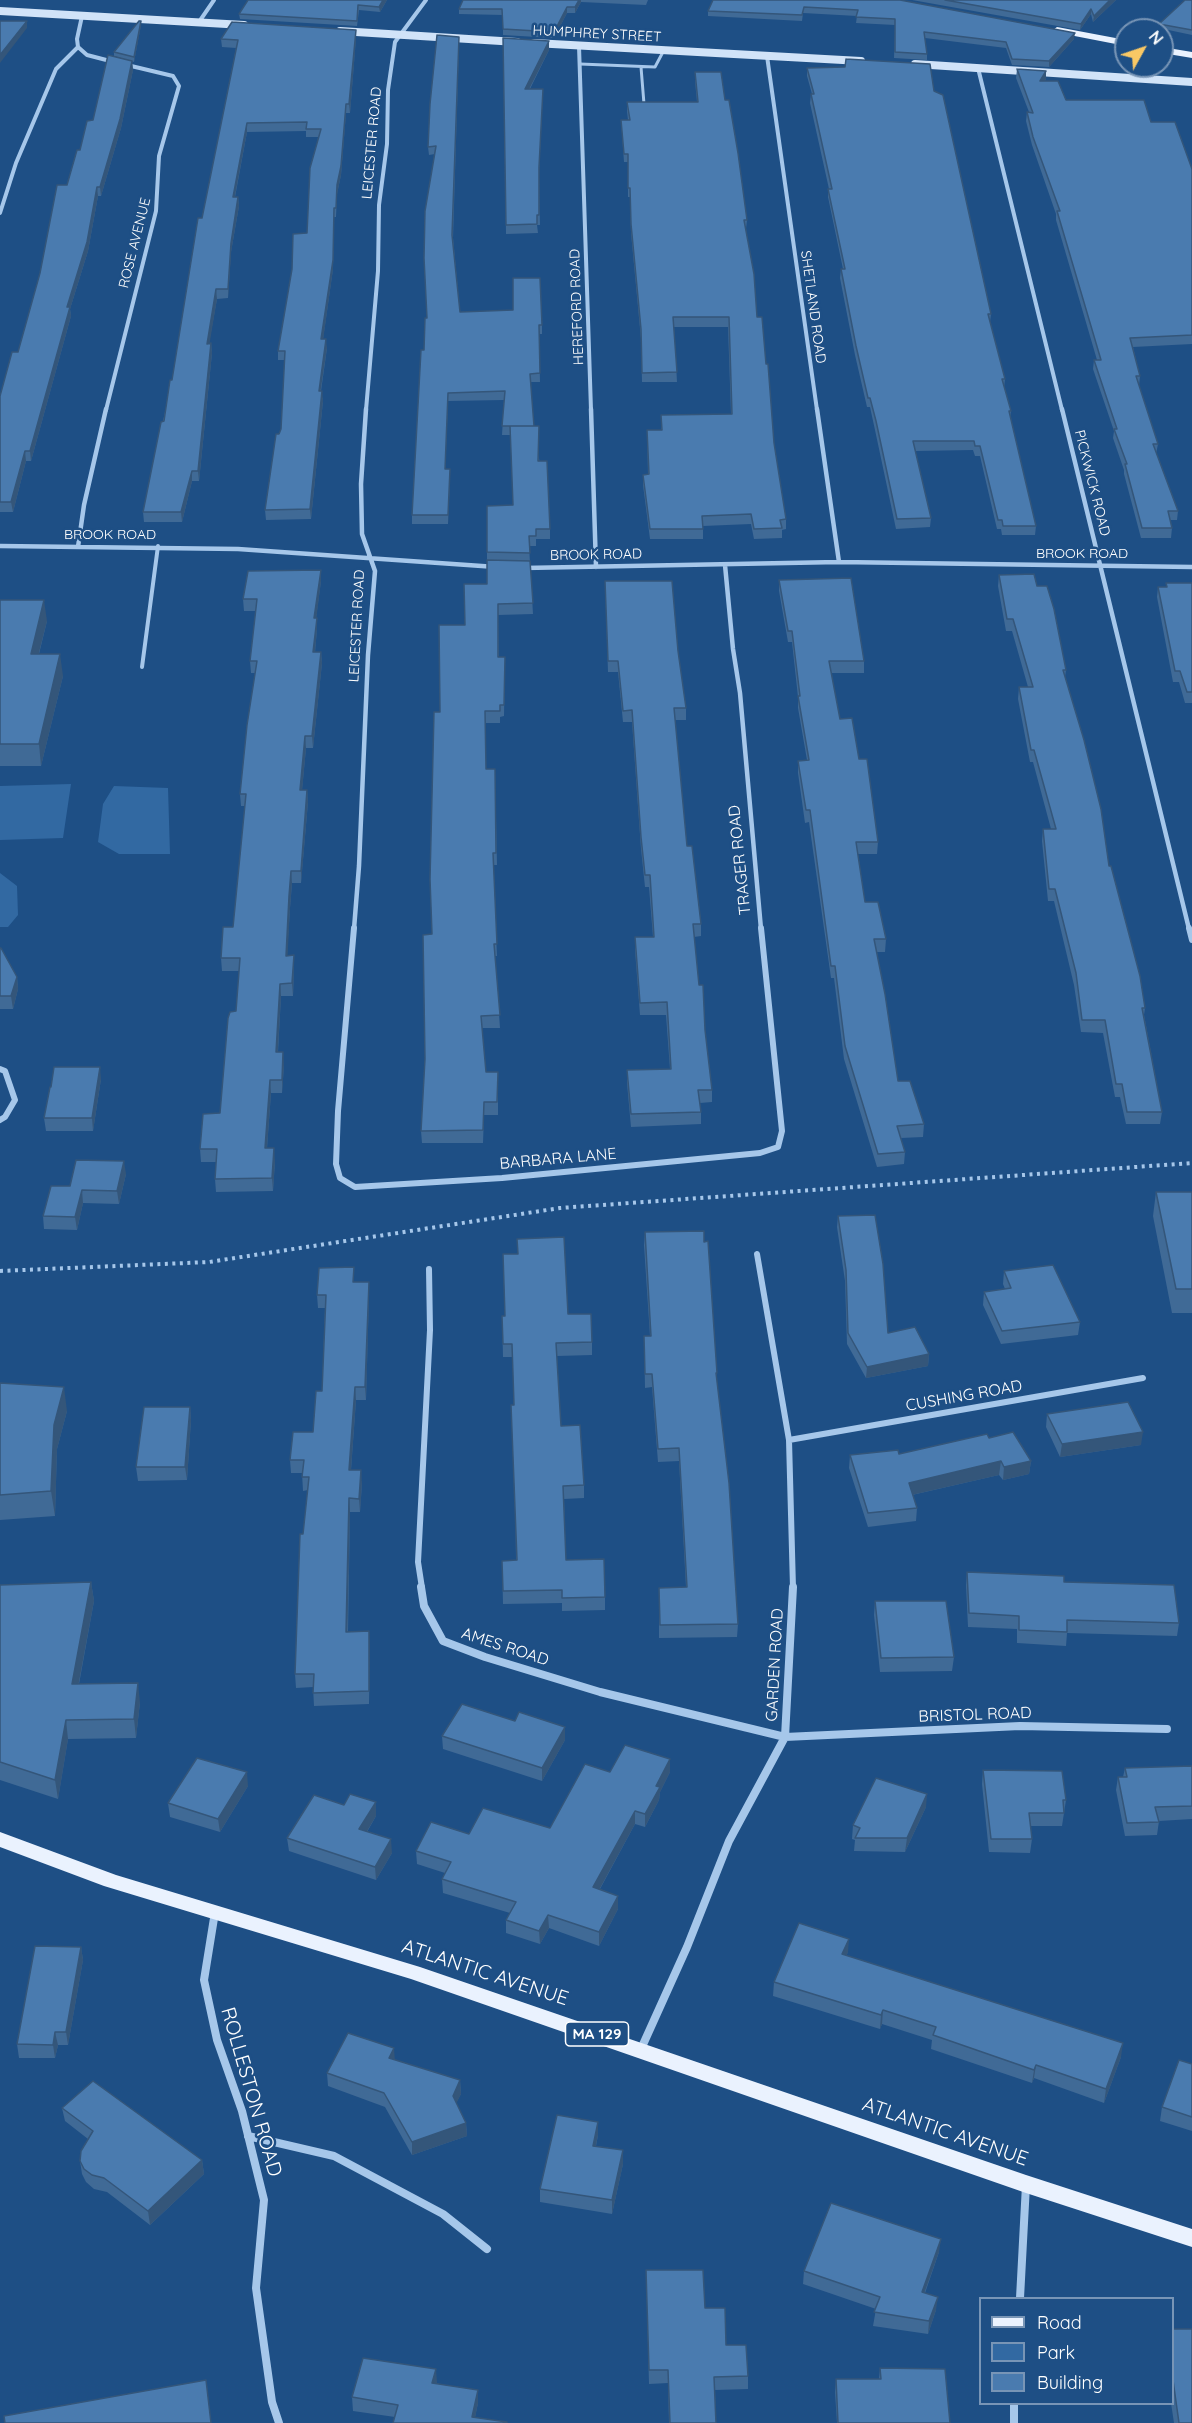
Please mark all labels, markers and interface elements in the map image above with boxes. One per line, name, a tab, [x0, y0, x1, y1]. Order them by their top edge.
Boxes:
north arrow	[1114, 18, 1174, 78]
street label: HUMPHREY STREET	[532, 22, 662, 46]
text: N	[1145, 27, 1168, 49]
street label: LEICESTER ROAD	[359, 86, 385, 200]
street label: ROSE AVENUE	[116, 196, 154, 290]
street label: HEREFORD ROAD	[567, 249, 587, 365]
street label: SHETLAND ROAD	[797, 249, 829, 365]
street label: PICKWICK ROAD	[1071, 428, 1113, 538]
street label: BROOK ROAD	[64, 527, 156, 543]
street label: BROOK ROAD	[550, 546, 642, 564]
street label: BROOK ROAD	[1036, 546, 1128, 562]
street label: LEICESTER ROAD	[346, 569, 368, 683]
street label: TRAGER ROAD	[725, 804, 755, 916]
street label: BARBARA LANE	[499, 1144, 617, 1174]
street label: CUSHING ROAD	[904, 1376, 1024, 1416]
street label: GARDEN ROAD	[762, 1608, 788, 1722]
street label: AMES ROAD	[459, 1624, 551, 1670]
street label: BRISTOL ROAD	[918, 1703, 1032, 1727]
street label: ATLANTIC AVENUE	[399, 1935, 571, 2011]
street label: ROLLESTON ROAD	[215, 2005, 287, 2179]
road number: MA 129	[566, 2022, 628, 2046]
street label: ATLANTIC AVENUE	[859, 2092, 1031, 2172]
legend	[979, 2297, 1174, 2405]
text: Road	[1037, 2311, 1082, 2334]
text: Park	[1037, 2341, 1075, 2364]
text: Building	[1037, 2371, 1103, 2394]

